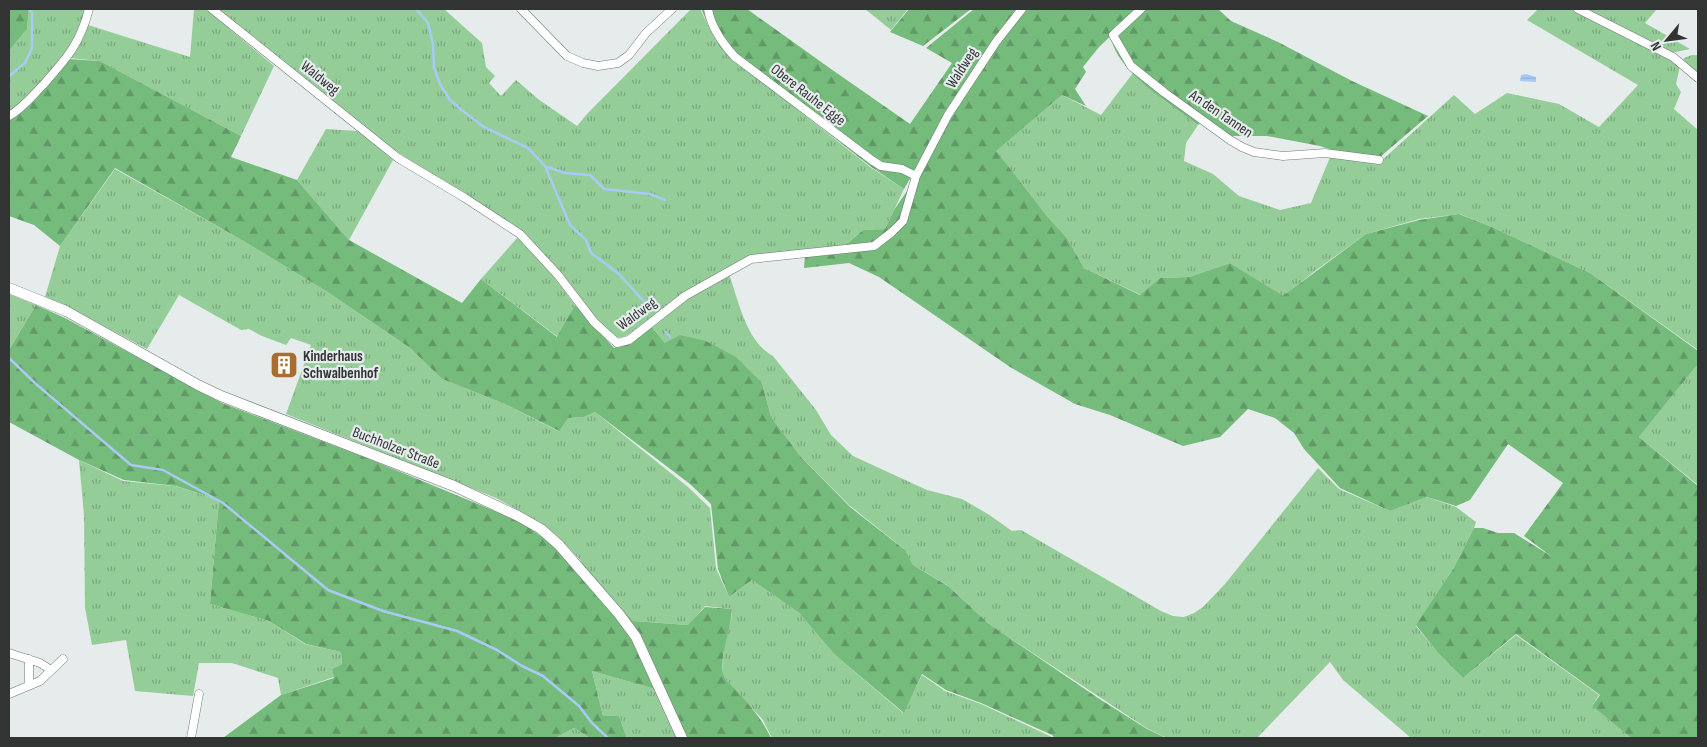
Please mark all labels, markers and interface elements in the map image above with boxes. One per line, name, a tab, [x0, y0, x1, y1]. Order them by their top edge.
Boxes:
north arrow	[1642, 15, 1692, 65]
text: N	[1647, 39, 1665, 53]
street label: Waldweg	[942, 44, 982, 92]
street label: Waldweg	[297, 57, 343, 99]
street label: Obere Rauhe Egge	[767, 60, 849, 130]
street label: An den Tannen	[1185, 85, 1256, 142]
street label: Waldweg	[613, 293, 661, 335]
place label: Kinderhaus Schwalbenhof	[303, 347, 379, 383]
building icon: Kinderhaus Schwalbenhof	[269, 350, 299, 380]
street label: Buchholzer Straße	[350, 423, 442, 473]

